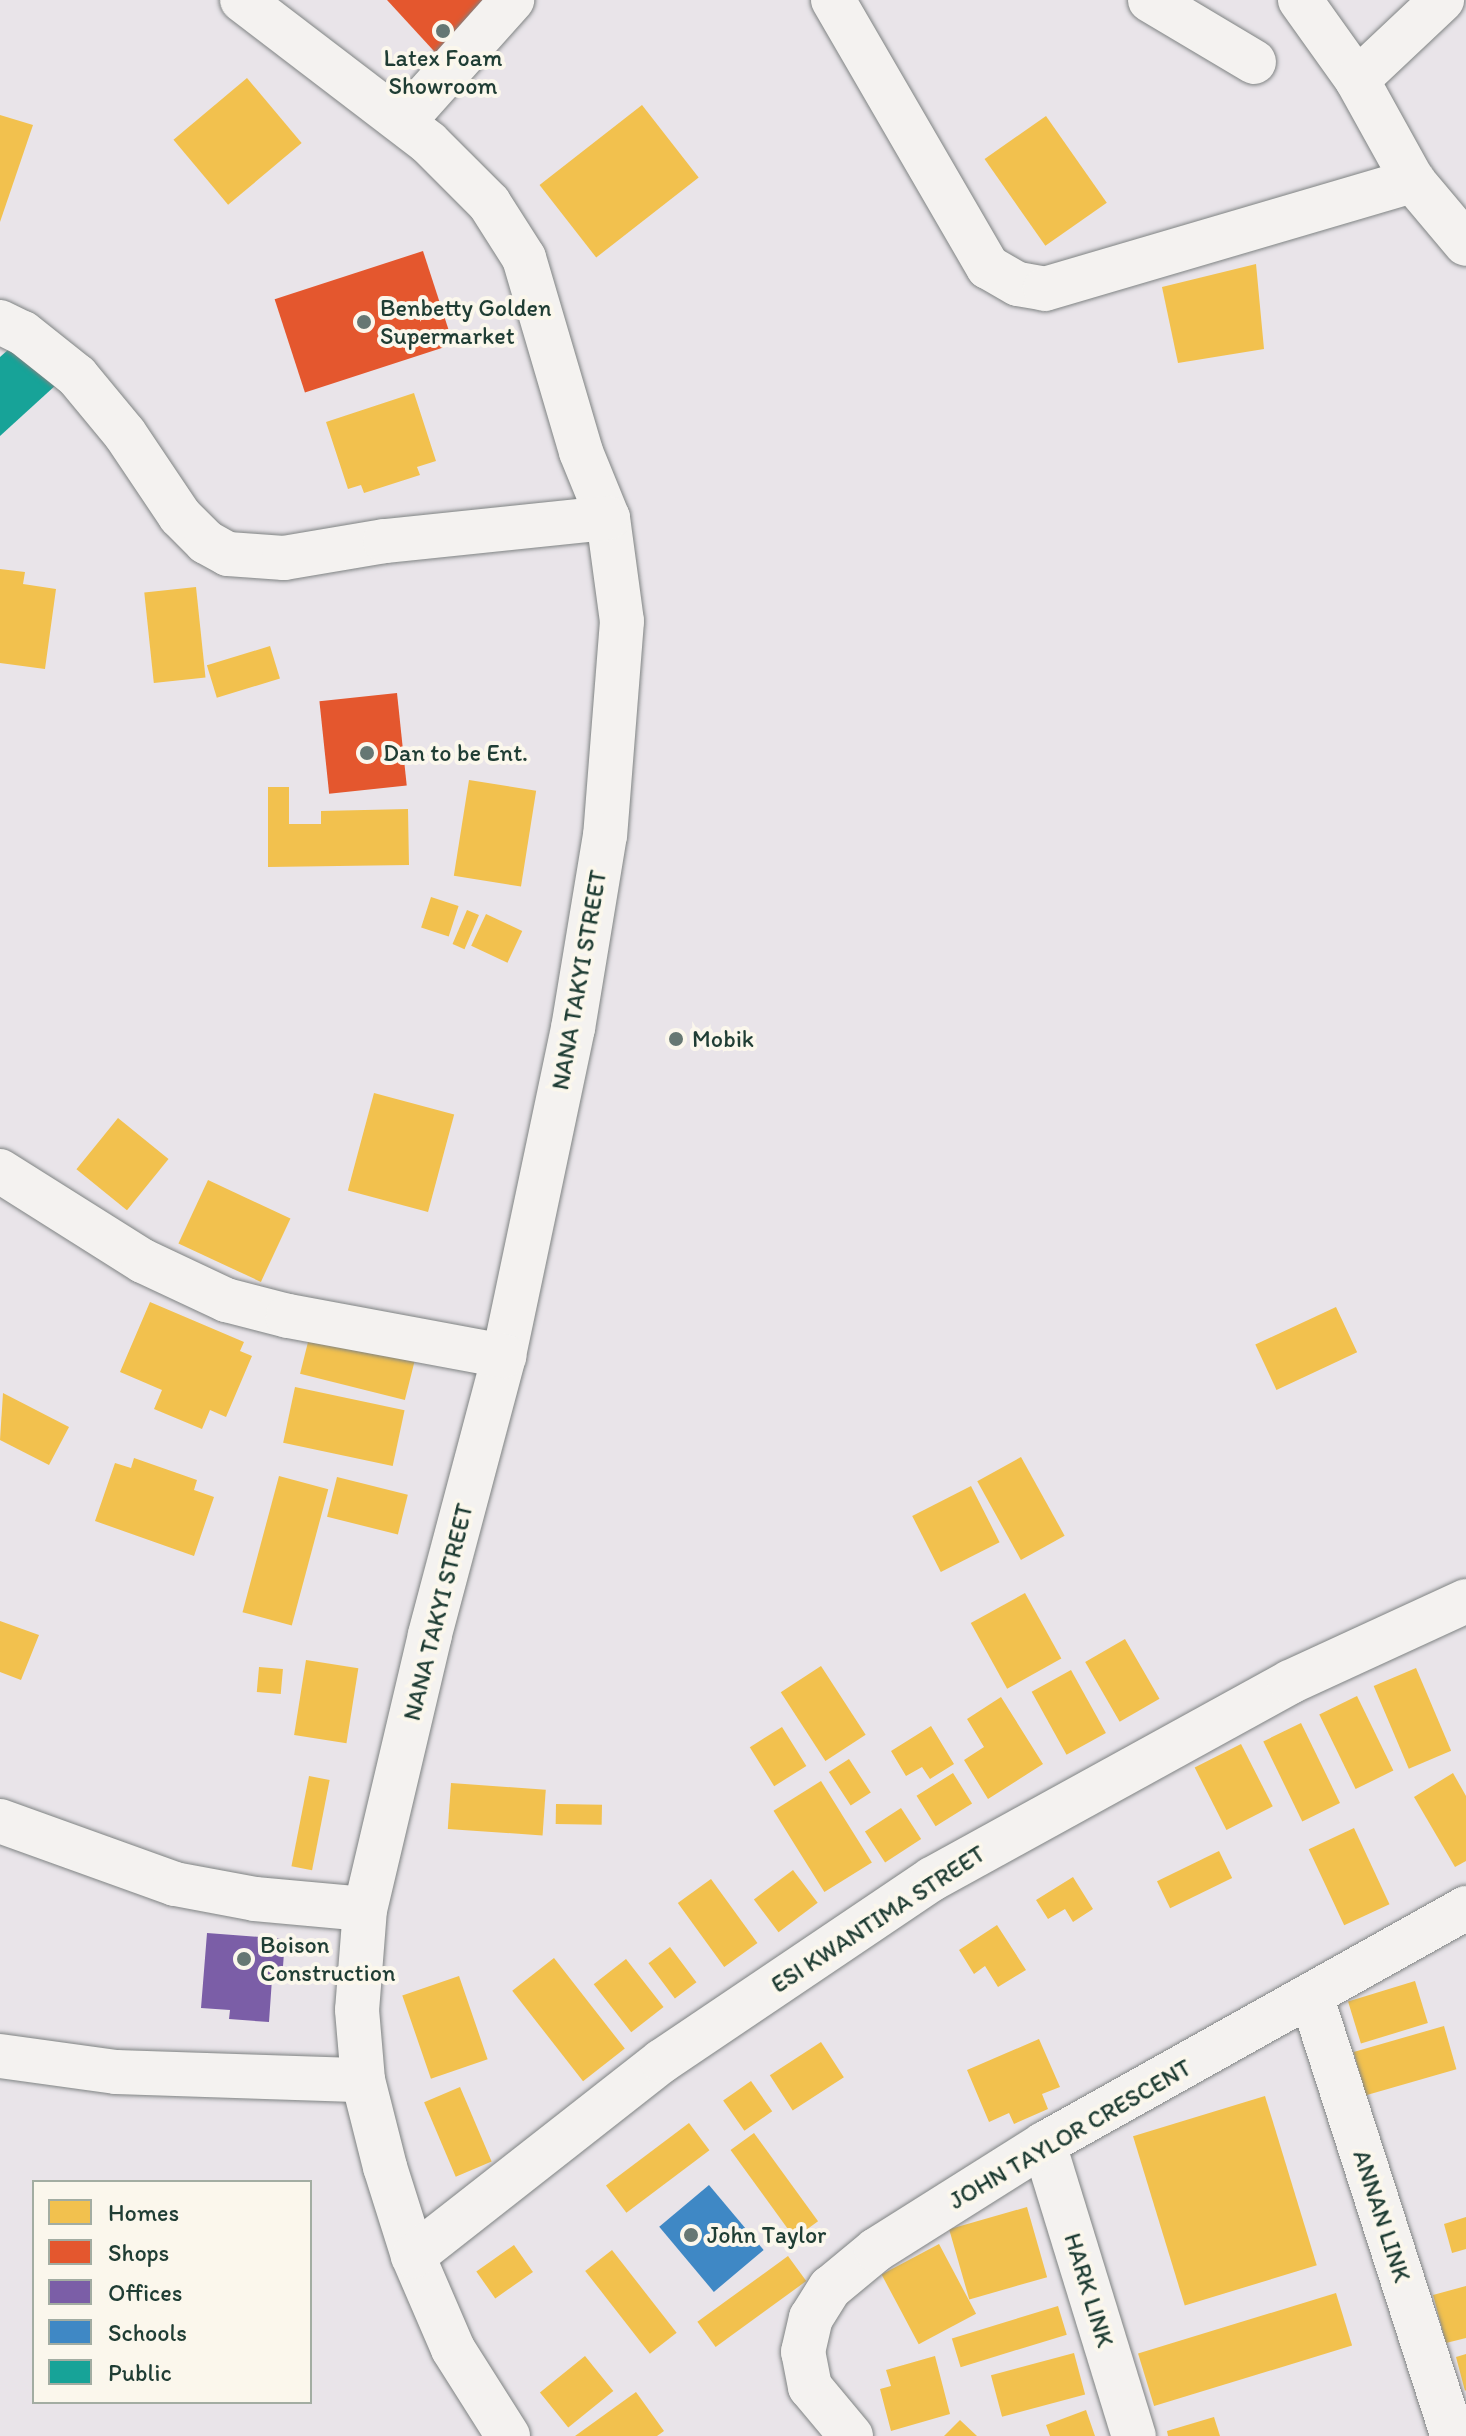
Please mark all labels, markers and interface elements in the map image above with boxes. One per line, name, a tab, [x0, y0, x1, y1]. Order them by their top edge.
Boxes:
marker: Latex Foam Showroom	[434, 22, 452, 40]
place label: Latex Foam Showroom	[384, 44, 502, 100]
place label: Benbetty Golden Supermarket	[380, 294, 552, 350]
marker: Benbetty Golden Supermarket	[355, 313, 373, 331]
place label: Dan to be Ent.	[383, 739, 528, 767]
marker: Dan to be Ent.	[358, 744, 376, 762]
street label: NANA TAKYI STREET	[546, 870, 612, 1090]
place label: Mobik	[692, 1025, 754, 1053]
marker: Mobik	[667, 1030, 685, 1048]
street label: NANA TAKYI STREET	[398, 1503, 478, 1721]
street label: ESI KWANTIMA STREET	[766, 1840, 990, 1998]
place label: Boison Construction	[260, 1931, 396, 1987]
marker: Boison Construction	[235, 1950, 253, 1968]
street label: JOHN TAYLOR CRESCENT	[944, 2053, 1196, 2215]
street label: ANNAN LINK	[1347, 2146, 1417, 2286]
legend	[32, 2180, 312, 2404]
text: Homes	[108, 2198, 179, 2227]
place label: John Taylor	[707, 2221, 825, 2249]
marker: John Taylor	[682, 2226, 700, 2244]
street label: HARK LINK	[1058, 2228, 1120, 2352]
text: Shops	[108, 2238, 169, 2267]
text: Offices	[108, 2278, 182, 2307]
text: Schools	[108, 2318, 187, 2347]
text: Public	[108, 2358, 172, 2387]

